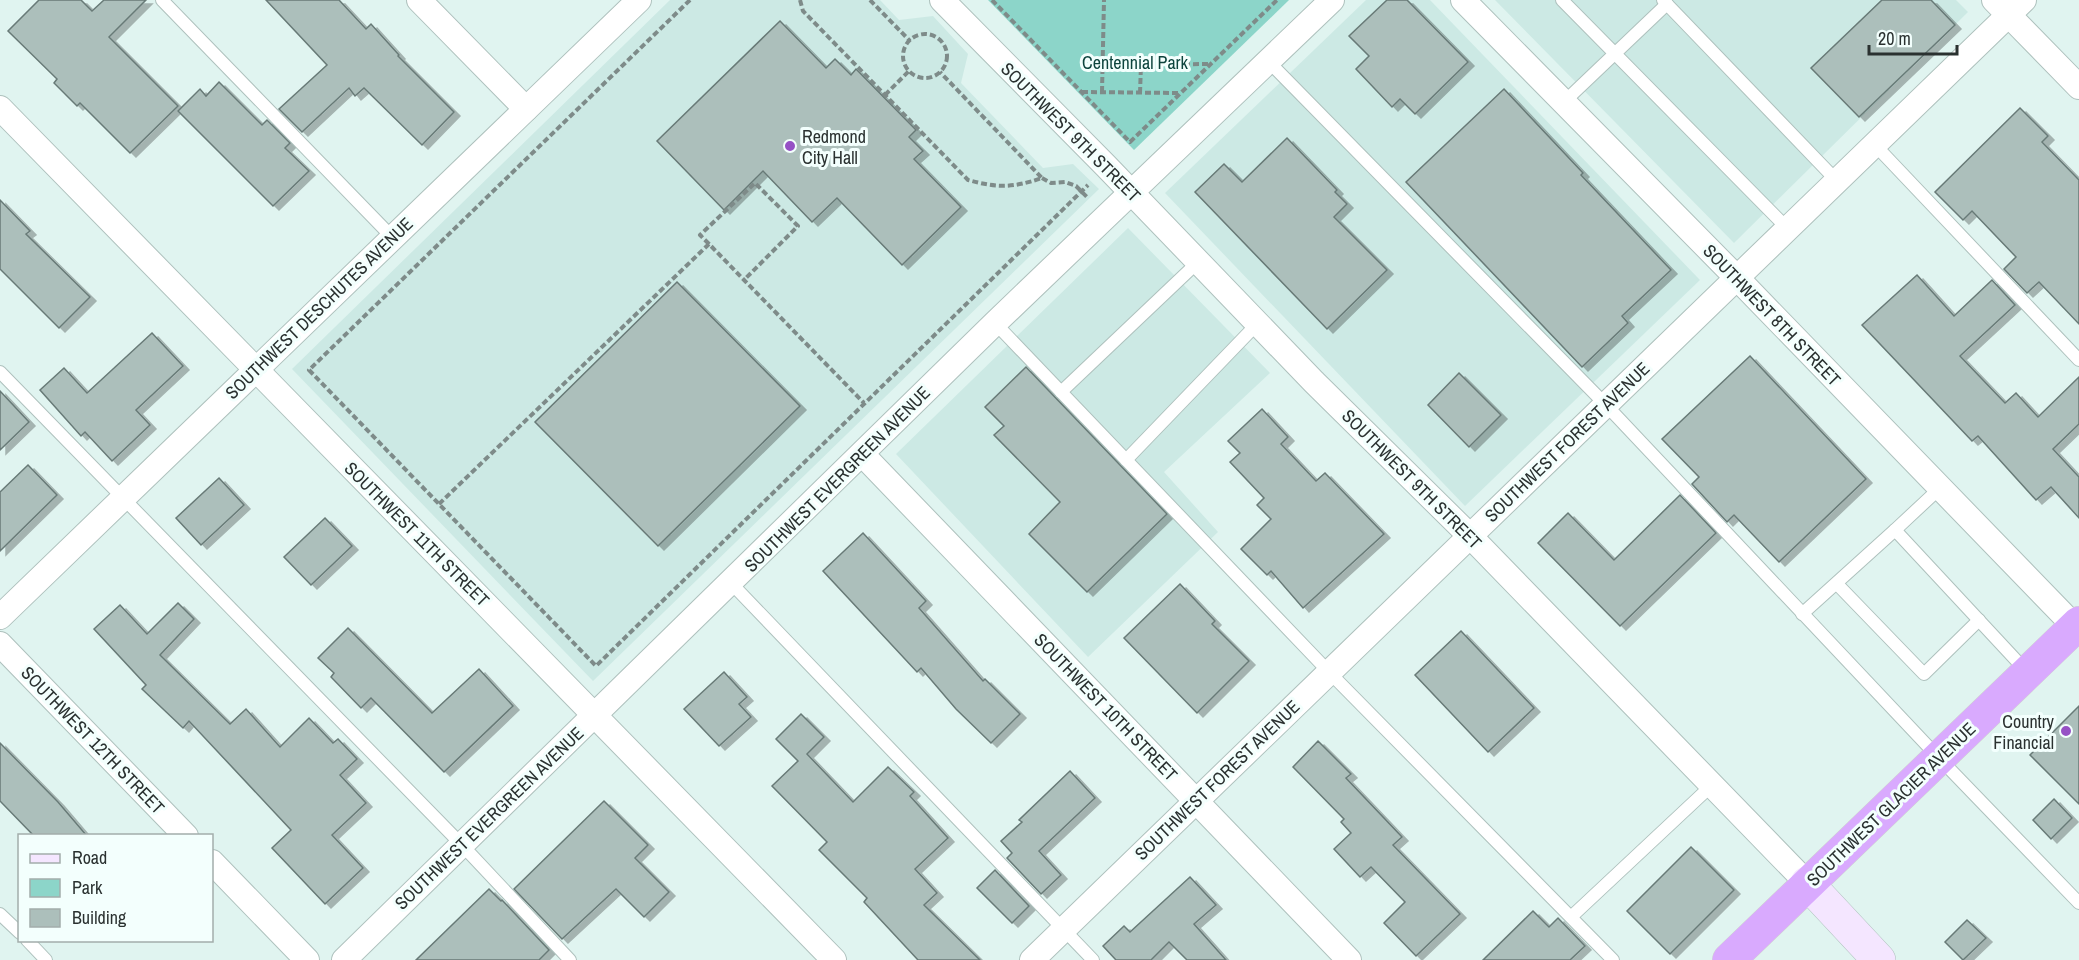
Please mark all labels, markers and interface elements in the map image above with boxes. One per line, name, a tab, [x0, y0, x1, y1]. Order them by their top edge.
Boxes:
scale bar	[1869, 18, 1958, 56]
text: 20 m	[1878, 26, 1911, 51]
park label: Centennial Park	[1082, 50, 1189, 75]
street label: SOUTHWEST 9TH STREET	[996, 57, 1146, 207]
place label: Redmond City Hall	[802, 124, 866, 170]
marker: Redmond City Hall	[783, 139, 797, 153]
street label: SOUTHWEST DESCHUTES AVENUE	[220, 211, 418, 405]
street label: SOUTHWEST 8TH STREET	[1698, 239, 1846, 391]
street label: SOUTHWEST FOREST AVENUE	[1479, 356, 1655, 528]
street label: SOUTHWEST EVERGREEN AVENUE	[738, 380, 936, 578]
street label: SOUTHWEST 9TH STREET	[1337, 404, 1487, 554]
street label: SOUTHWEST 11TH STREET	[339, 456, 495, 612]
street label: SOUTHWEST 10TH STREET	[1029, 628, 1183, 786]
street label: SOUTHWEST 12TH STREET	[16, 661, 170, 819]
street label: SOUTHWEST FOREST AVENUE	[1129, 694, 1305, 866]
place label: Country Financial	[1993, 709, 2055, 755]
street label: SOUTHWEST GLACIER AVENUE	[1801, 717, 1981, 891]
street label: SOUTHWEST EVERGREEN AVENUE	[389, 721, 589, 915]
marker: Country Financial	[2059, 724, 2073, 738]
legend	[18, 834, 213, 942]
text: Road	[72, 845, 107, 870]
text: Park	[72, 875, 103, 900]
text: Building	[72, 905, 127, 930]

